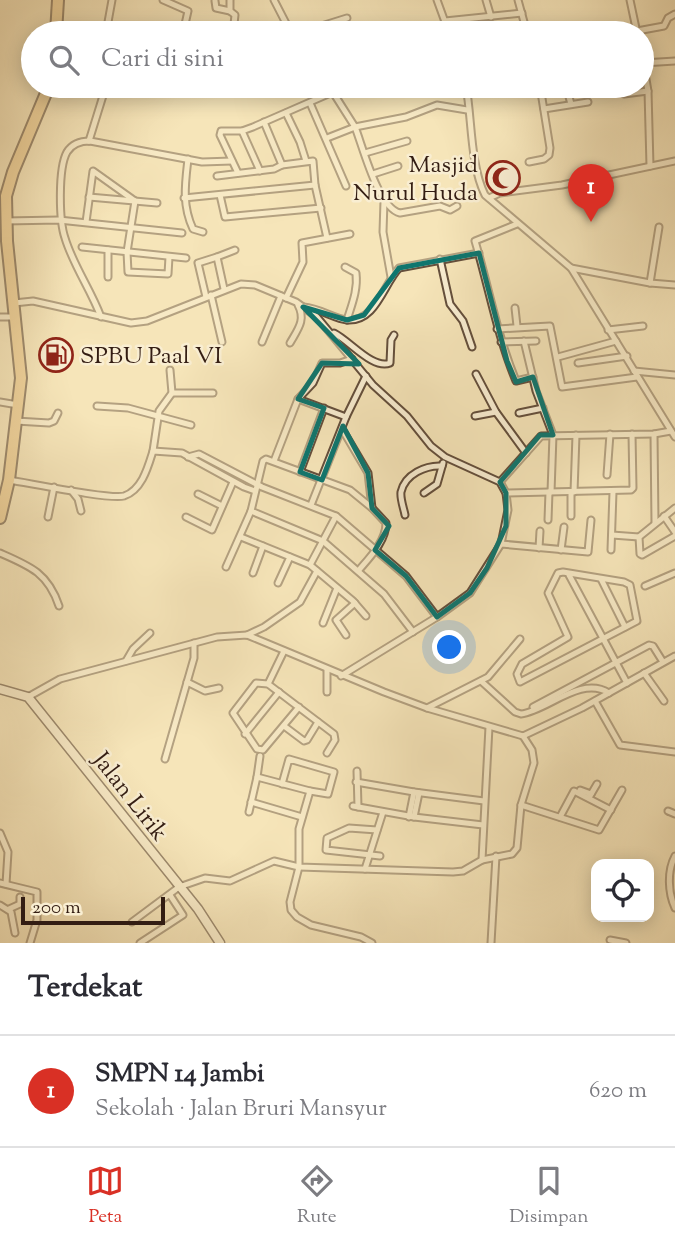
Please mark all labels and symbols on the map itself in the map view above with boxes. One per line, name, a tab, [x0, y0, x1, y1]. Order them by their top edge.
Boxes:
place label: Masjid Nurul Huda	[353, 149, 478, 211]
mosque icon: Masjid Nurul Huda	[484, 159, 522, 197]
pin: 1	[568, 164, 614, 222]
fuel station icon: SPBU Paal VI	[37, 336, 75, 374]
place label: SPBU Paal VI	[80, 340, 222, 374]
your location	[432, 630, 466, 664]
street label: Jalan Lirik	[82, 744, 175, 849]
scale bar	[21, 894, 164, 926]

